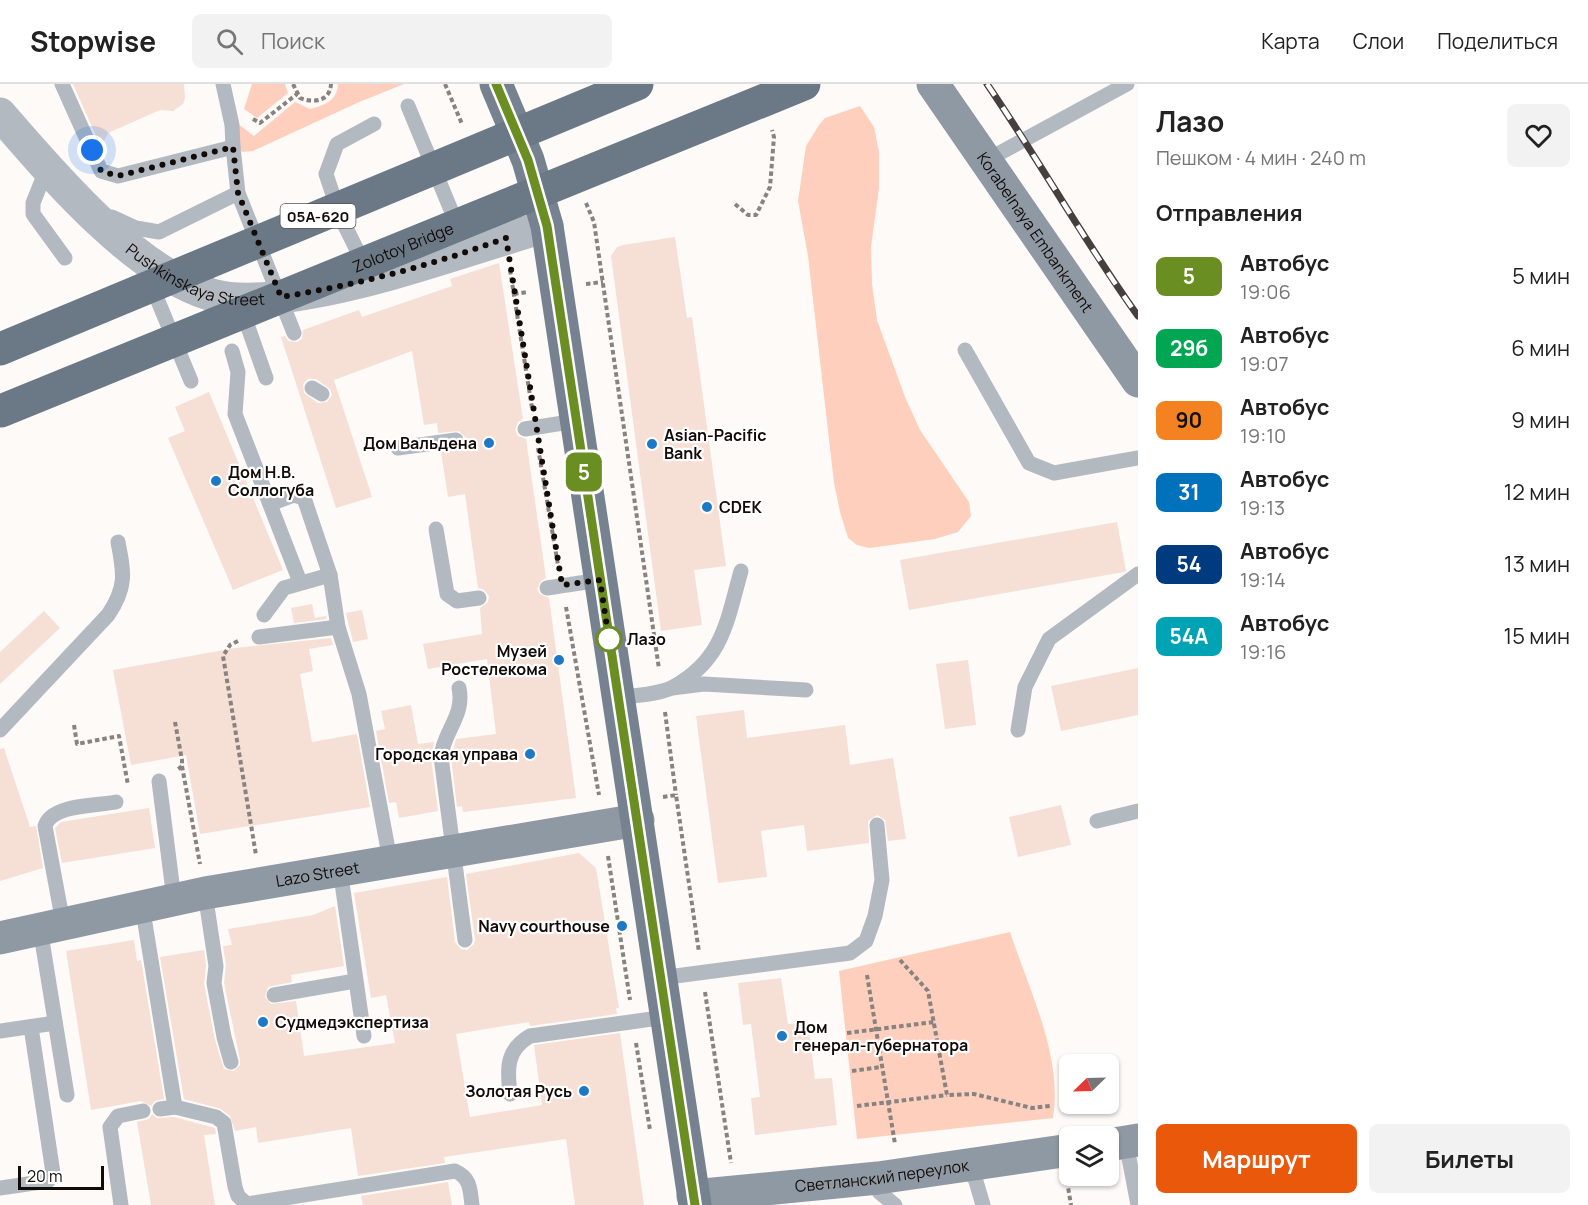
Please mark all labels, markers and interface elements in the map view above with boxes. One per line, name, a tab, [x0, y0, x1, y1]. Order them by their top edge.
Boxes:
search box	[192, 14, 612, 68]
text: Stopwise	[30, 22, 156, 60]
icon: search	[213, 25, 246, 58]
text: Поиск	[261, 26, 325, 56]
text: Карта	[1261, 27, 1320, 55]
text: Слои	[1353, 27, 1404, 55]
text: Поделиться	[1437, 27, 1558, 55]
text: Лазо	[1156, 102, 1224, 140]
button: heart	[1507, 104, 1570, 167]
your location	[77, 135, 107, 165]
text: Пешком · 4 мин · 240 m	[1156, 144, 1366, 171]
street label: Korabelnaya Embankment	[972, 147, 1098, 317]
text: Отправления	[1156, 198, 1303, 228]
road number: 05А-620	[280, 204, 356, 228]
street label: Zolotoy Bridge	[349, 217, 457, 278]
street label: Pushkinskaya Street	[121, 238, 266, 310]
text: Автобус	[1240, 248, 1329, 278]
text: 5 мин	[1512, 261, 1570, 291]
text: 5	[1183, 262, 1195, 290]
text: 19:06	[1240, 278, 1291, 305]
text: Автобус	[1240, 320, 1329, 350]
text: 6 мин	[1511, 333, 1570, 363]
text: 29б	[1170, 334, 1208, 362]
text: 19:07	[1240, 350, 1288, 377]
text: Автобус	[1240, 392, 1329, 422]
text: 9 мин	[1511, 405, 1570, 435]
text: 90	[1176, 406, 1202, 434]
text: 19:10	[1240, 422, 1286, 449]
place label: Asian-Pacific Bank	[664, 424, 766, 464]
place label: Дом Вальдена	[363, 432, 477, 454]
marker: Дом Вальдена	[482, 436, 496, 450]
marker: Asian-Pacific Bank	[645, 437, 659, 451]
line badge: 5	[564, 452, 604, 492]
text: 5	[578, 458, 590, 486]
place label: Дом Н.В. Соллогуба	[228, 461, 314, 501]
text: Автобус	[1240, 464, 1329, 494]
marker: Дом Н.В. Соллогуба	[209, 474, 223, 488]
text: 12 мин	[1504, 477, 1570, 507]
text: 31	[1178, 478, 1200, 506]
text: 19:13	[1240, 494, 1285, 521]
place label: CDEK	[719, 496, 762, 518]
marker: CDEK	[700, 500, 714, 514]
text: Автобус	[1240, 536, 1329, 566]
text: 13 мин	[1504, 549, 1570, 579]
text: 54	[1176, 550, 1202, 578]
text: 19:14	[1240, 566, 1286, 593]
text: Автобус	[1240, 608, 1329, 638]
text: 15 мин	[1504, 621, 1570, 651]
text: 54А	[1170, 622, 1208, 650]
marker: Лазо	[596, 626, 622, 652]
place label: Лазо	[627, 628, 666, 650]
text: 19:16	[1240, 638, 1286, 665]
place label: Музей Ростелекома	[441, 640, 547, 680]
marker: Музей Ростелекома	[552, 653, 566, 667]
place label: Городская управа	[375, 743, 518, 765]
marker: Городская управа	[523, 747, 537, 761]
street label: Lazo Street	[274, 856, 361, 892]
place label: Navy courthouse	[478, 915, 610, 937]
marker: Navy courthouse	[615, 919, 629, 933]
place label: Судмедэкспертиза	[275, 1011, 429, 1033]
marker: Судмедэкспертиза	[256, 1015, 270, 1029]
place label: Дом генерал-губернатора	[794, 1016, 968, 1056]
marker: Дом генерал-губернатора	[775, 1029, 789, 1043]
north arrow	[1059, 1054, 1119, 1114]
map controls	[1059, 1054, 1119, 1186]
place label: Золотая Русь	[465, 1080, 572, 1102]
marker: Золотая Русь	[577, 1084, 591, 1098]
button: Маршрут	[1156, 1124, 1357, 1193]
button: Билеты	[1369, 1124, 1570, 1193]
button: layers	[1059, 1126, 1119, 1186]
street label: Светланский переулок	[794, 1154, 971, 1197]
scale bar	[18, 1163, 104, 1190]
text: 20 m	[27, 1165, 63, 1187]

